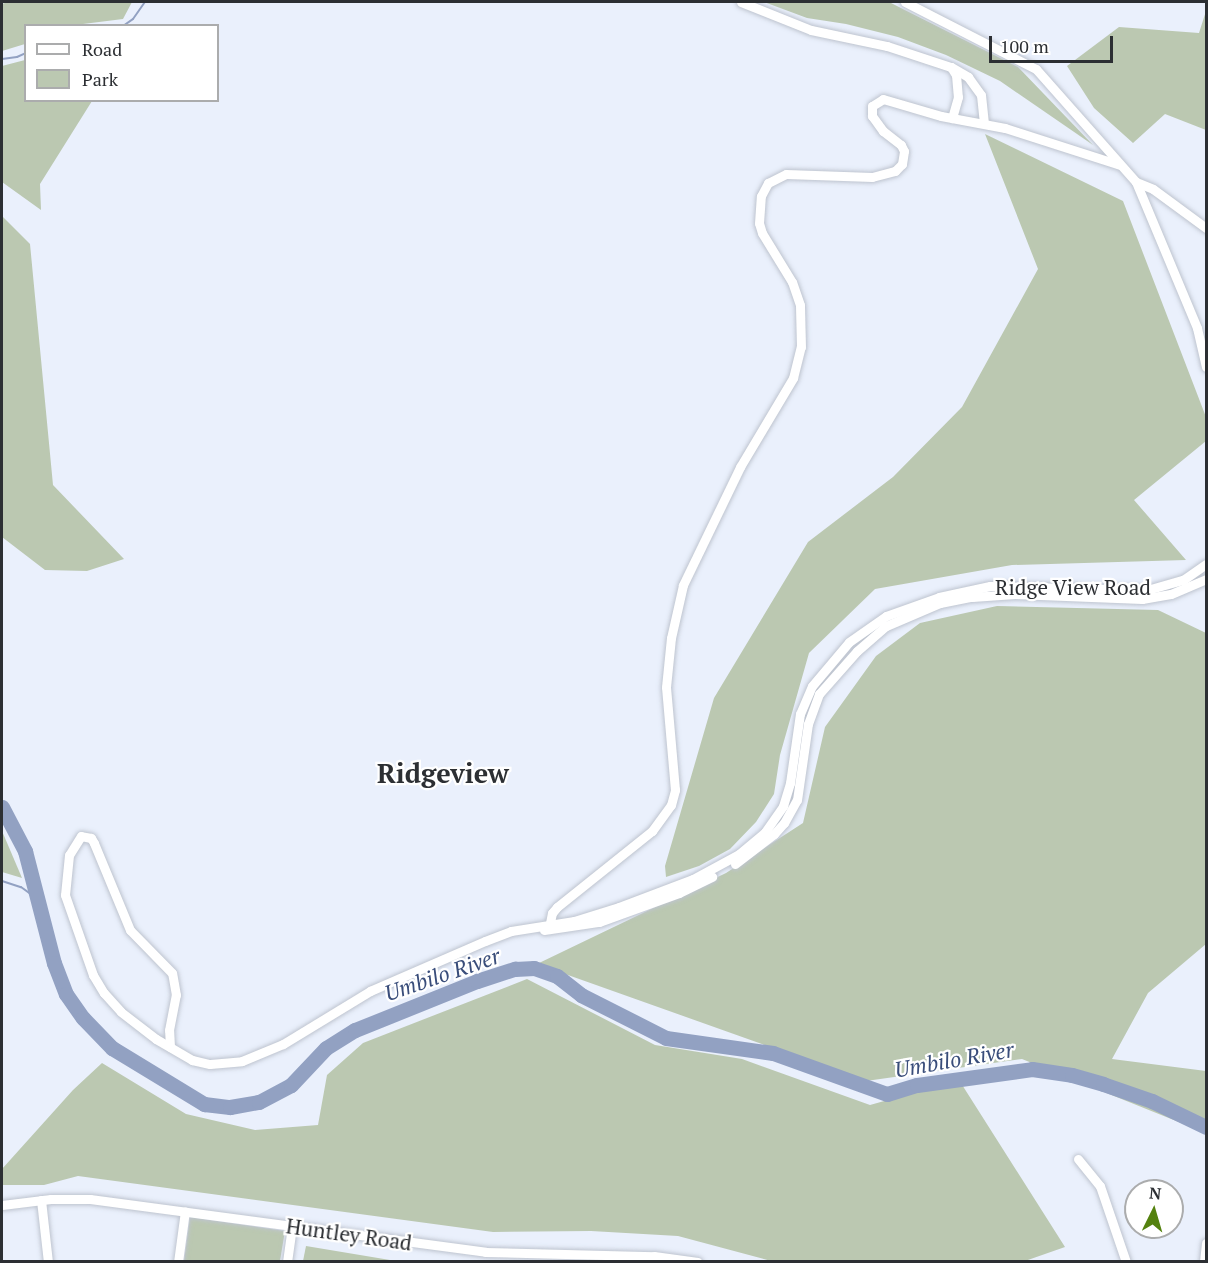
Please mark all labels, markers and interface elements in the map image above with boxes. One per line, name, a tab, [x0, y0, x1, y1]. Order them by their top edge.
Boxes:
legend	[24, 24, 219, 102]
scale bar	[992, 24, 1116, 62]
text: 100 m	[1000, 34, 1049, 58]
text: Road	[82, 37, 122, 61]
text: Park	[82, 67, 118, 91]
street label: Ridge View Road	[995, 574, 1151, 600]
district label: Ridgeview	[377, 758, 509, 790]
water label: Umbilo River	[381, 942, 503, 1006]
water label: Umbilo River	[892, 1036, 1016, 1082]
north arrow	[1124, 1179, 1184, 1239]
text: N	[1148, 1182, 1162, 1205]
street label: Huntley Road	[285, 1213, 413, 1255]

